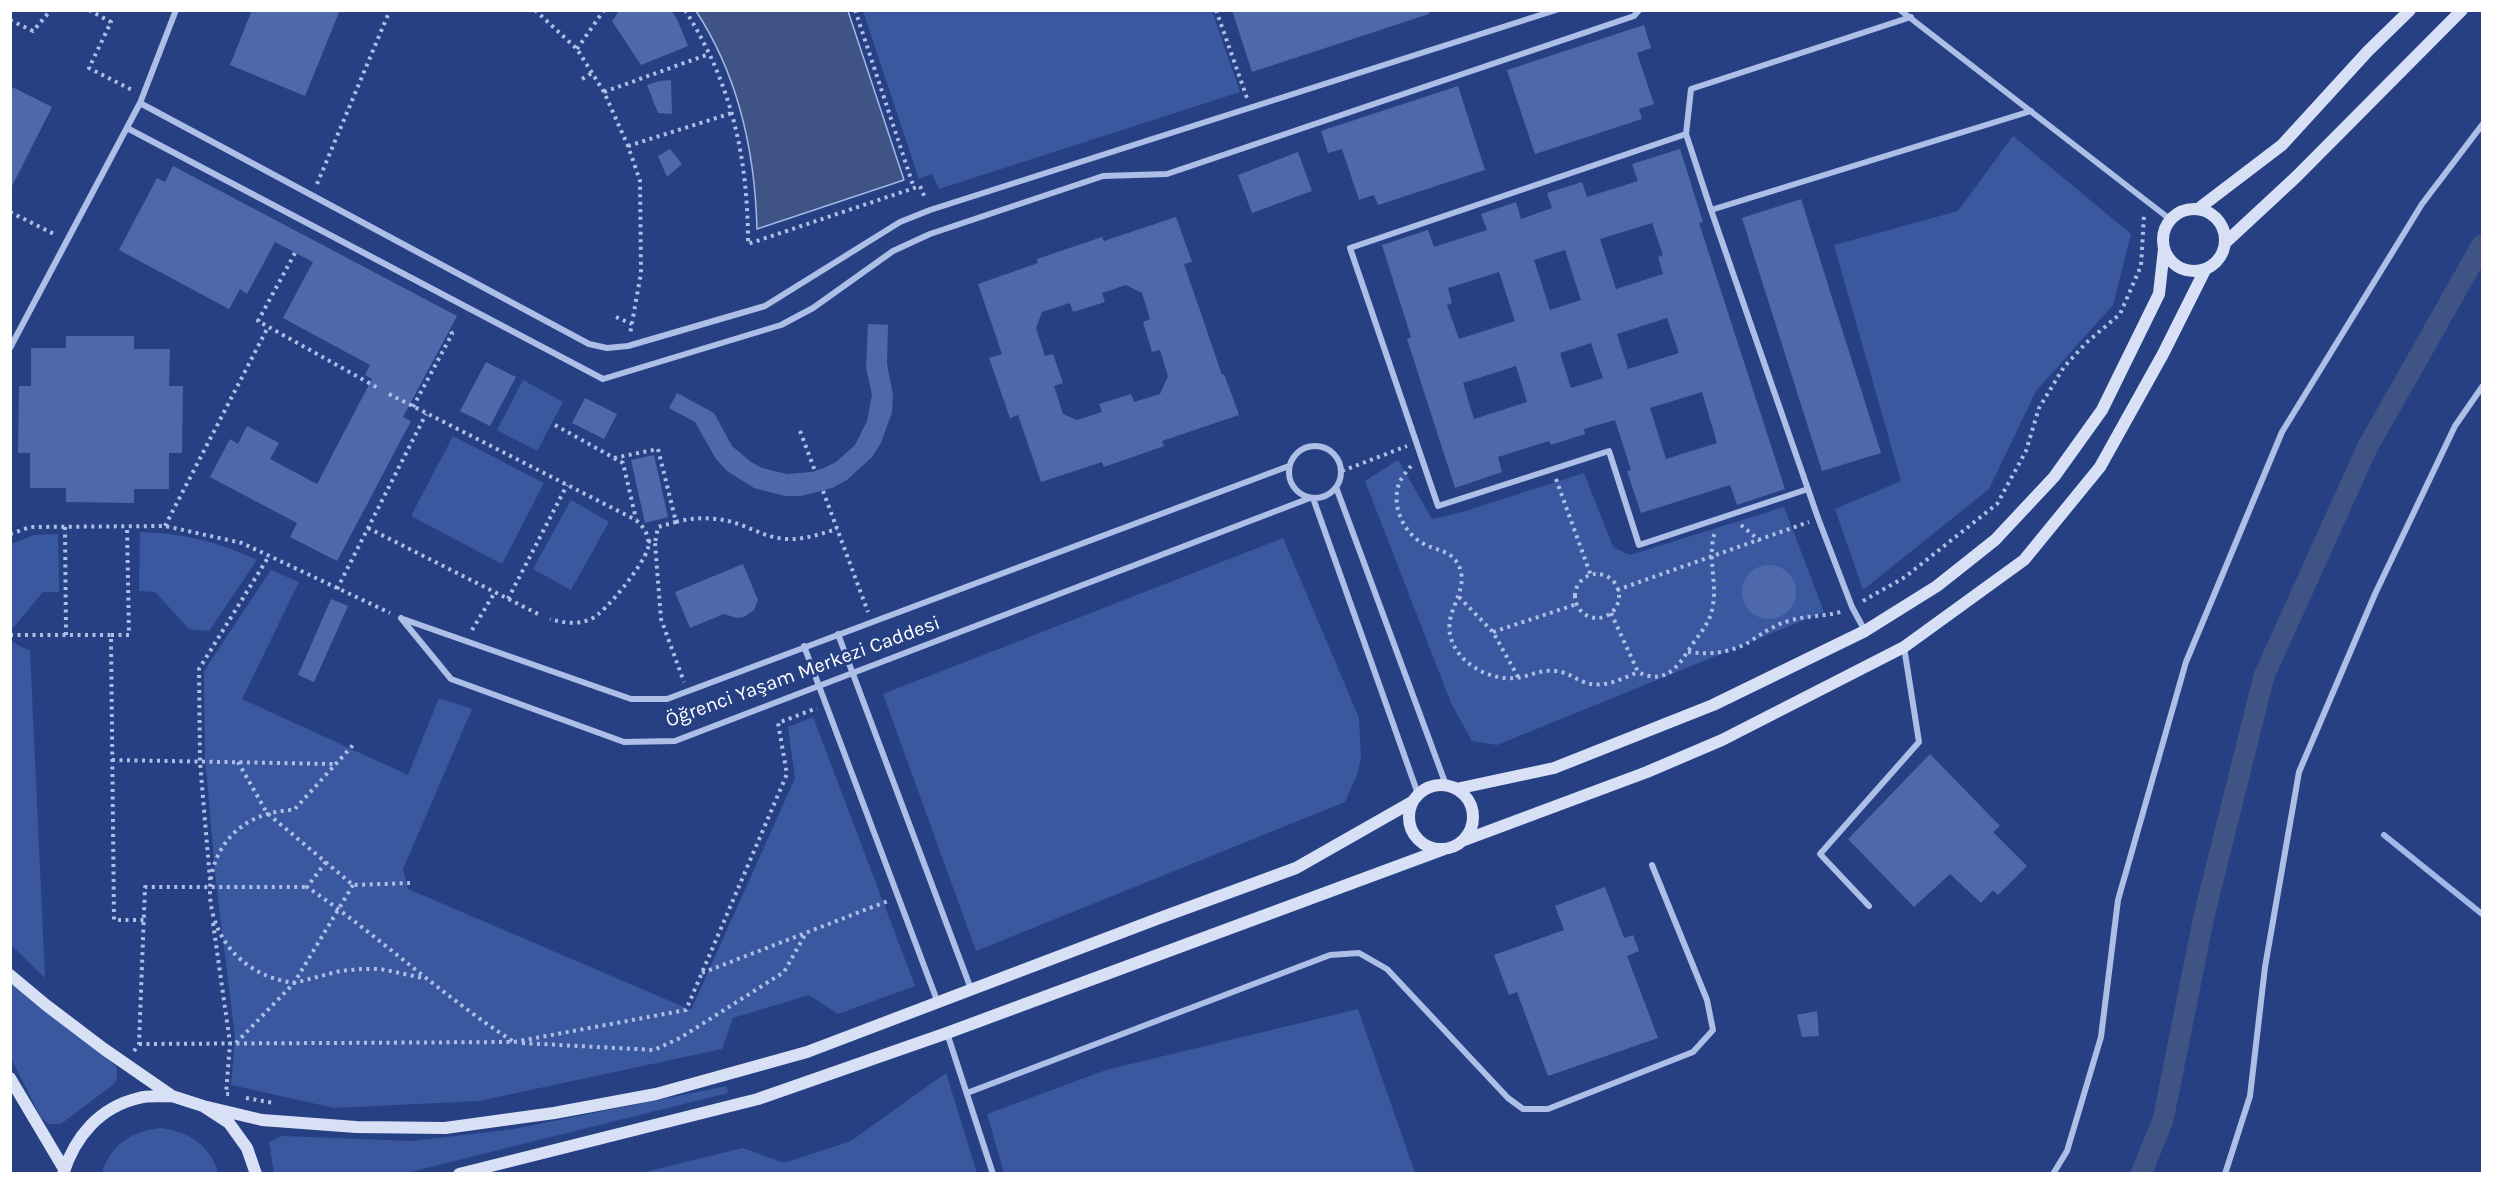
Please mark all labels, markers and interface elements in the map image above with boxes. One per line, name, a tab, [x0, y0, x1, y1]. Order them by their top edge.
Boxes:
street label: Öğrenci Yaşam Merkezi Caddesi	[662, 611, 944, 733]

